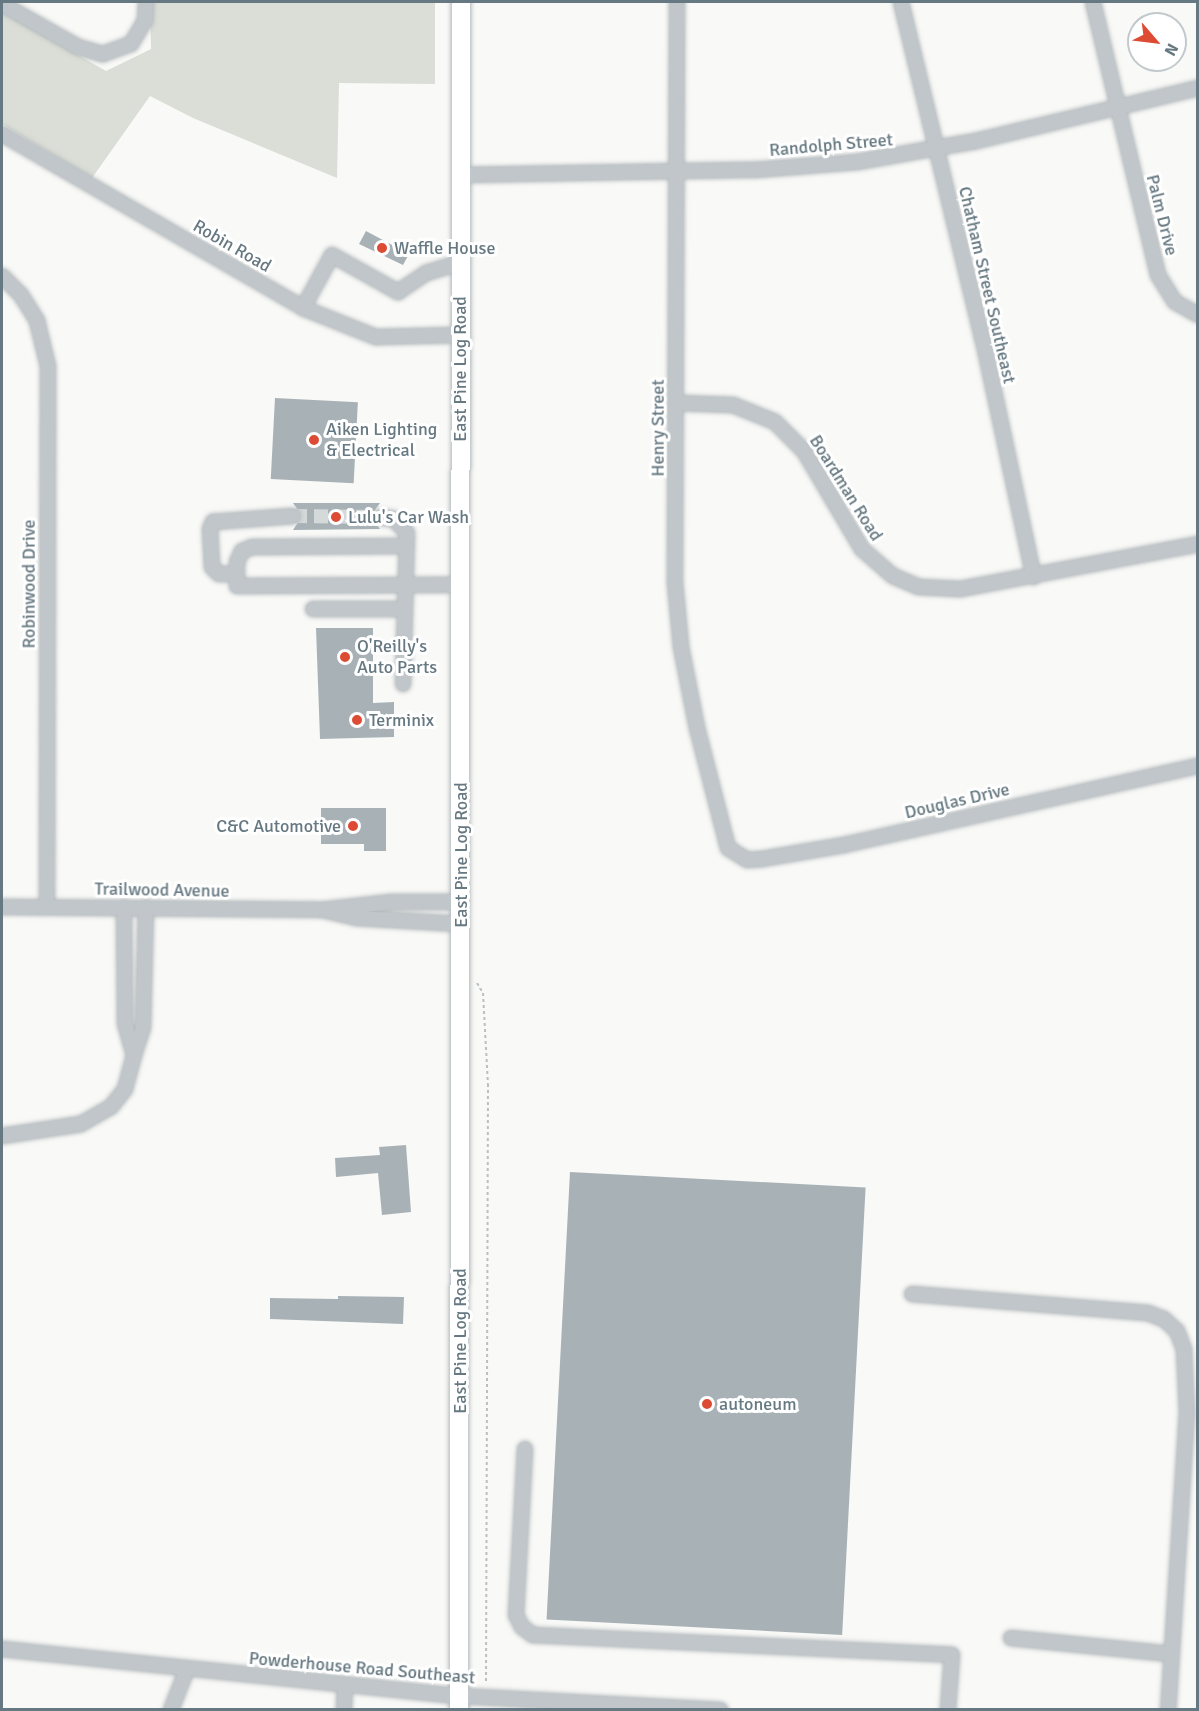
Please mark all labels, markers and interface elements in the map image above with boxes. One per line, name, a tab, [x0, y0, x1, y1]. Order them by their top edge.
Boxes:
north arrow	[1127, 12, 1187, 72]
text: N	[1160, 40, 1183, 59]
street label: Randolph Street	[768, 129, 894, 161]
street label: Palm Drive	[1142, 172, 1182, 258]
street label: Chatham Street Southeast	[954, 184, 1020, 386]
street label: Robin Road	[189, 215, 275, 277]
place label: Waffle House	[394, 237, 495, 259]
marker: Waffle House	[375, 241, 389, 255]
street label: East Pine Log Road	[449, 296, 471, 442]
street label: Henry Street	[647, 379, 669, 477]
place label: Aiken Lighting & Electrical	[326, 419, 437, 462]
street label: Boardman Road	[805, 431, 887, 545]
marker: Aiken Lighting & Electrical	[307, 433, 321, 447]
place label: Lulu's Car Wash	[348, 506, 469, 528]
marker: Lulu's Car Wash	[329, 510, 343, 524]
street label: Robinwood Drive	[18, 519, 40, 649]
place label: O'Reilly's Auto Parts	[357, 636, 437, 678]
marker: O'Reilly's Auto Parts	[338, 650, 352, 664]
place label: Terminix	[369, 709, 434, 731]
marker: Terminix	[350, 713, 364, 727]
street label: Douglas Drive	[902, 778, 1012, 824]
street label: East Pine Log Road	[450, 782, 472, 928]
place label: C&C Automotive	[216, 815, 341, 837]
marker: C&C Automotive	[346, 819, 360, 833]
street label: Trailwood Avenue	[94, 878, 230, 902]
street label: East Pine Log Road	[449, 1268, 471, 1414]
place label: autoneum	[719, 1393, 796, 1415]
marker: autoneum	[700, 1397, 714, 1411]
street label: Powderhouse Road Southeast	[248, 1647, 476, 1689]

